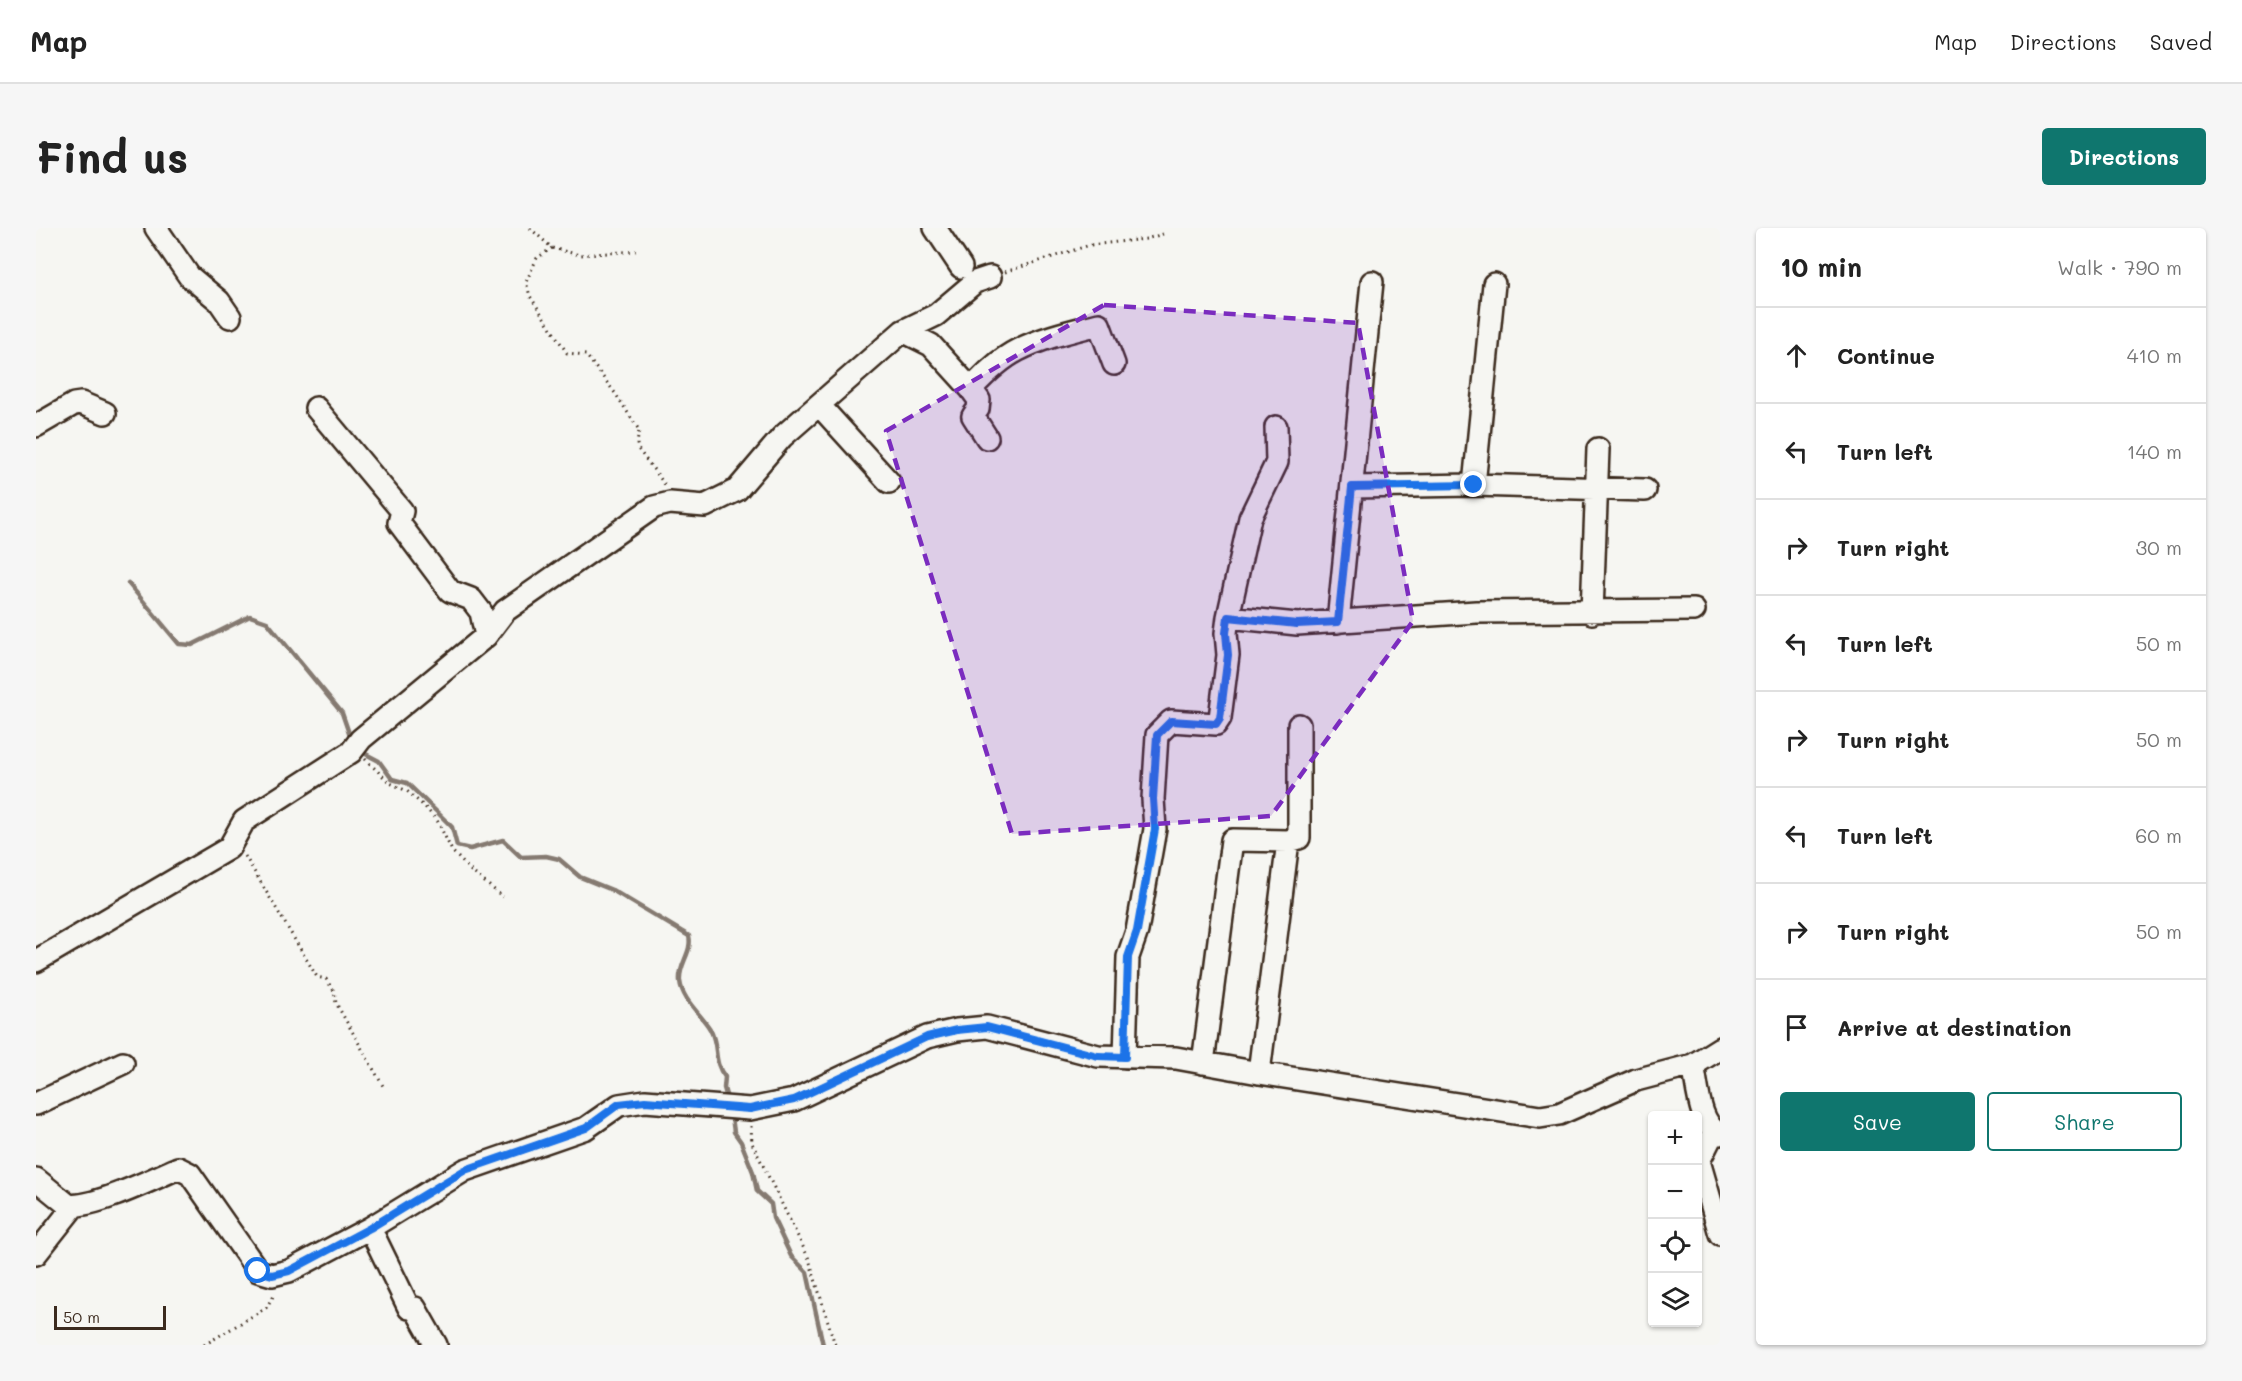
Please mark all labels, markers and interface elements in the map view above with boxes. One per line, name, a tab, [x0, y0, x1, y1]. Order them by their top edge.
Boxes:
text: Map	[30, 23, 87, 59]
text: Map	[1934, 28, 1977, 55]
text: Directions	[2010, 28, 2117, 55]
text: Saved	[2150, 28, 2212, 55]
button: Directions	[2042, 128, 2206, 185]
text: Find us	[36, 129, 188, 184]
text: 10 min	[1780, 250, 1862, 284]
text: Walk · 790 m	[2057, 254, 2182, 280]
icon: ahead	[1780, 339, 1813, 372]
text: Continue	[1837, 341, 1935, 370]
text: 410 m	[2127, 342, 2182, 368]
icon: left	[1780, 435, 1813, 468]
text: Turn left	[1837, 437, 1933, 466]
text: 140 m	[2127, 438, 2182, 464]
route end	[1460, 471, 1486, 497]
icon: right	[1780, 531, 1813, 564]
text: Turn right	[1837, 533, 1949, 562]
text: 30 m	[2136, 534, 2182, 560]
icon: left	[1780, 627, 1813, 660]
text: Turn left	[1837, 629, 1933, 658]
text: 50 m	[2136, 630, 2182, 656]
icon: right	[1780, 723, 1813, 756]
text: Turn right	[1837, 725, 1949, 754]
text: 50 m	[2136, 726, 2182, 752]
icon: left	[1780, 819, 1813, 852]
text: Turn left	[1837, 821, 1933, 850]
text: 60 m	[2135, 822, 2182, 848]
icon: right	[1780, 915, 1813, 948]
text: Turn right	[1837, 917, 1949, 946]
text: 50 m	[2136, 918, 2182, 944]
icon: arrive	[1780, 1011, 1813, 1044]
text: Arrive at destination	[1837, 1013, 2072, 1042]
button: Save	[1780, 1092, 1975, 1151]
button: Share	[1987, 1092, 2182, 1151]
map controls	[1648, 1111, 1702, 1327]
button: +	[1648, 1111, 1702, 1165]
button: −	[1648, 1165, 1702, 1219]
button: locate	[1648, 1219, 1702, 1273]
route start	[244, 1257, 270, 1283]
button: layers	[1648, 1273, 1702, 1327]
scale bar	[54, 1303, 166, 1330]
text: 50 m	[63, 1306, 100, 1327]

